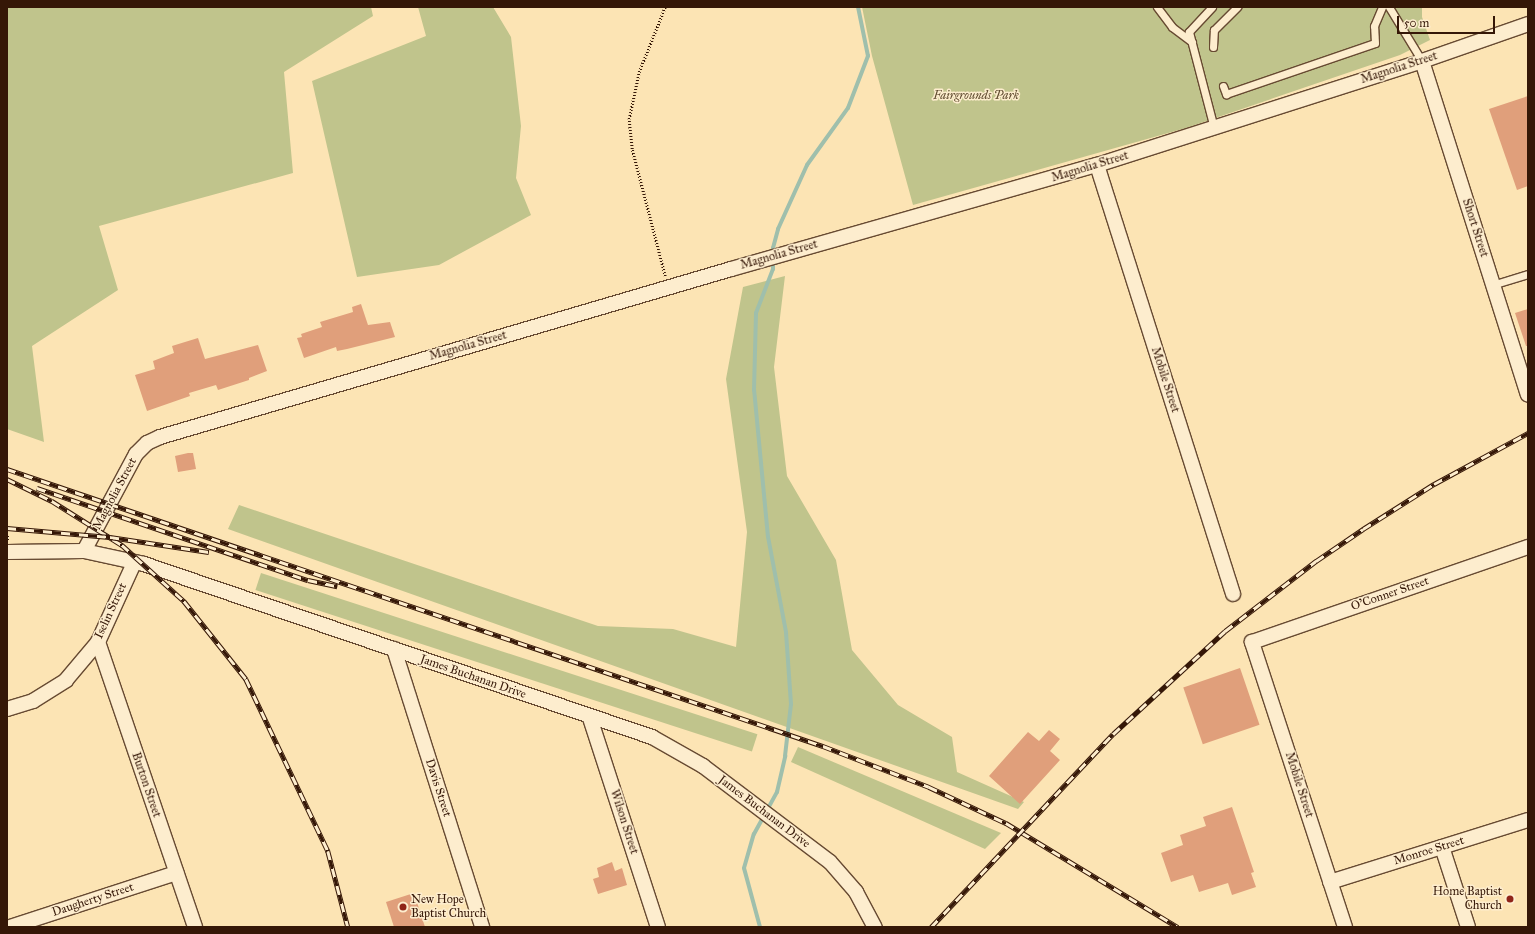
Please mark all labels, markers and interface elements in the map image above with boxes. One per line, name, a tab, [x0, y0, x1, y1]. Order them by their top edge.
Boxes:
scale bar	[1399, 8, 1497, 34]
text: 50 m	[1404, 16, 1429, 30]
street label: Magnolia Street	[1359, 49, 1439, 87]
park label: Fairgrounds Park	[933, 89, 1019, 103]
street label: Magnolia Street	[1050, 148, 1130, 186]
street label: Short Street	[1459, 197, 1491, 259]
street label: Magnolia Street	[739, 237, 819, 273]
street label: Magnolia Street	[428, 328, 508, 364]
street label: Mobile Street	[1148, 345, 1182, 415]
street label: Magnolia Street	[90, 455, 140, 533]
street label: O'Conner Street	[1349, 574, 1431, 614]
street label: Iselin Street	[92, 581, 130, 641]
street label: James Buchanan Drive	[418, 652, 528, 702]
street label: Burton Street	[128, 750, 164, 820]
street label: Mobile Street	[1282, 750, 1316, 820]
street label: Davis Street	[422, 757, 454, 819]
street label: James Buchanan Drive	[715, 773, 813, 851]
street label: Wilson Street	[607, 788, 641, 856]
street label: Monroe Street	[1392, 833, 1466, 869]
street label: Daugherty Street	[50, 880, 136, 920]
place label: Home Baptist Church	[1433, 885, 1502, 913]
place label: New Hope Baptist Church	[411, 893, 486, 921]
marker: Home Baptist Church	[1505, 894, 1515, 904]
marker: New Hope Baptist Church	[398, 902, 408, 912]

